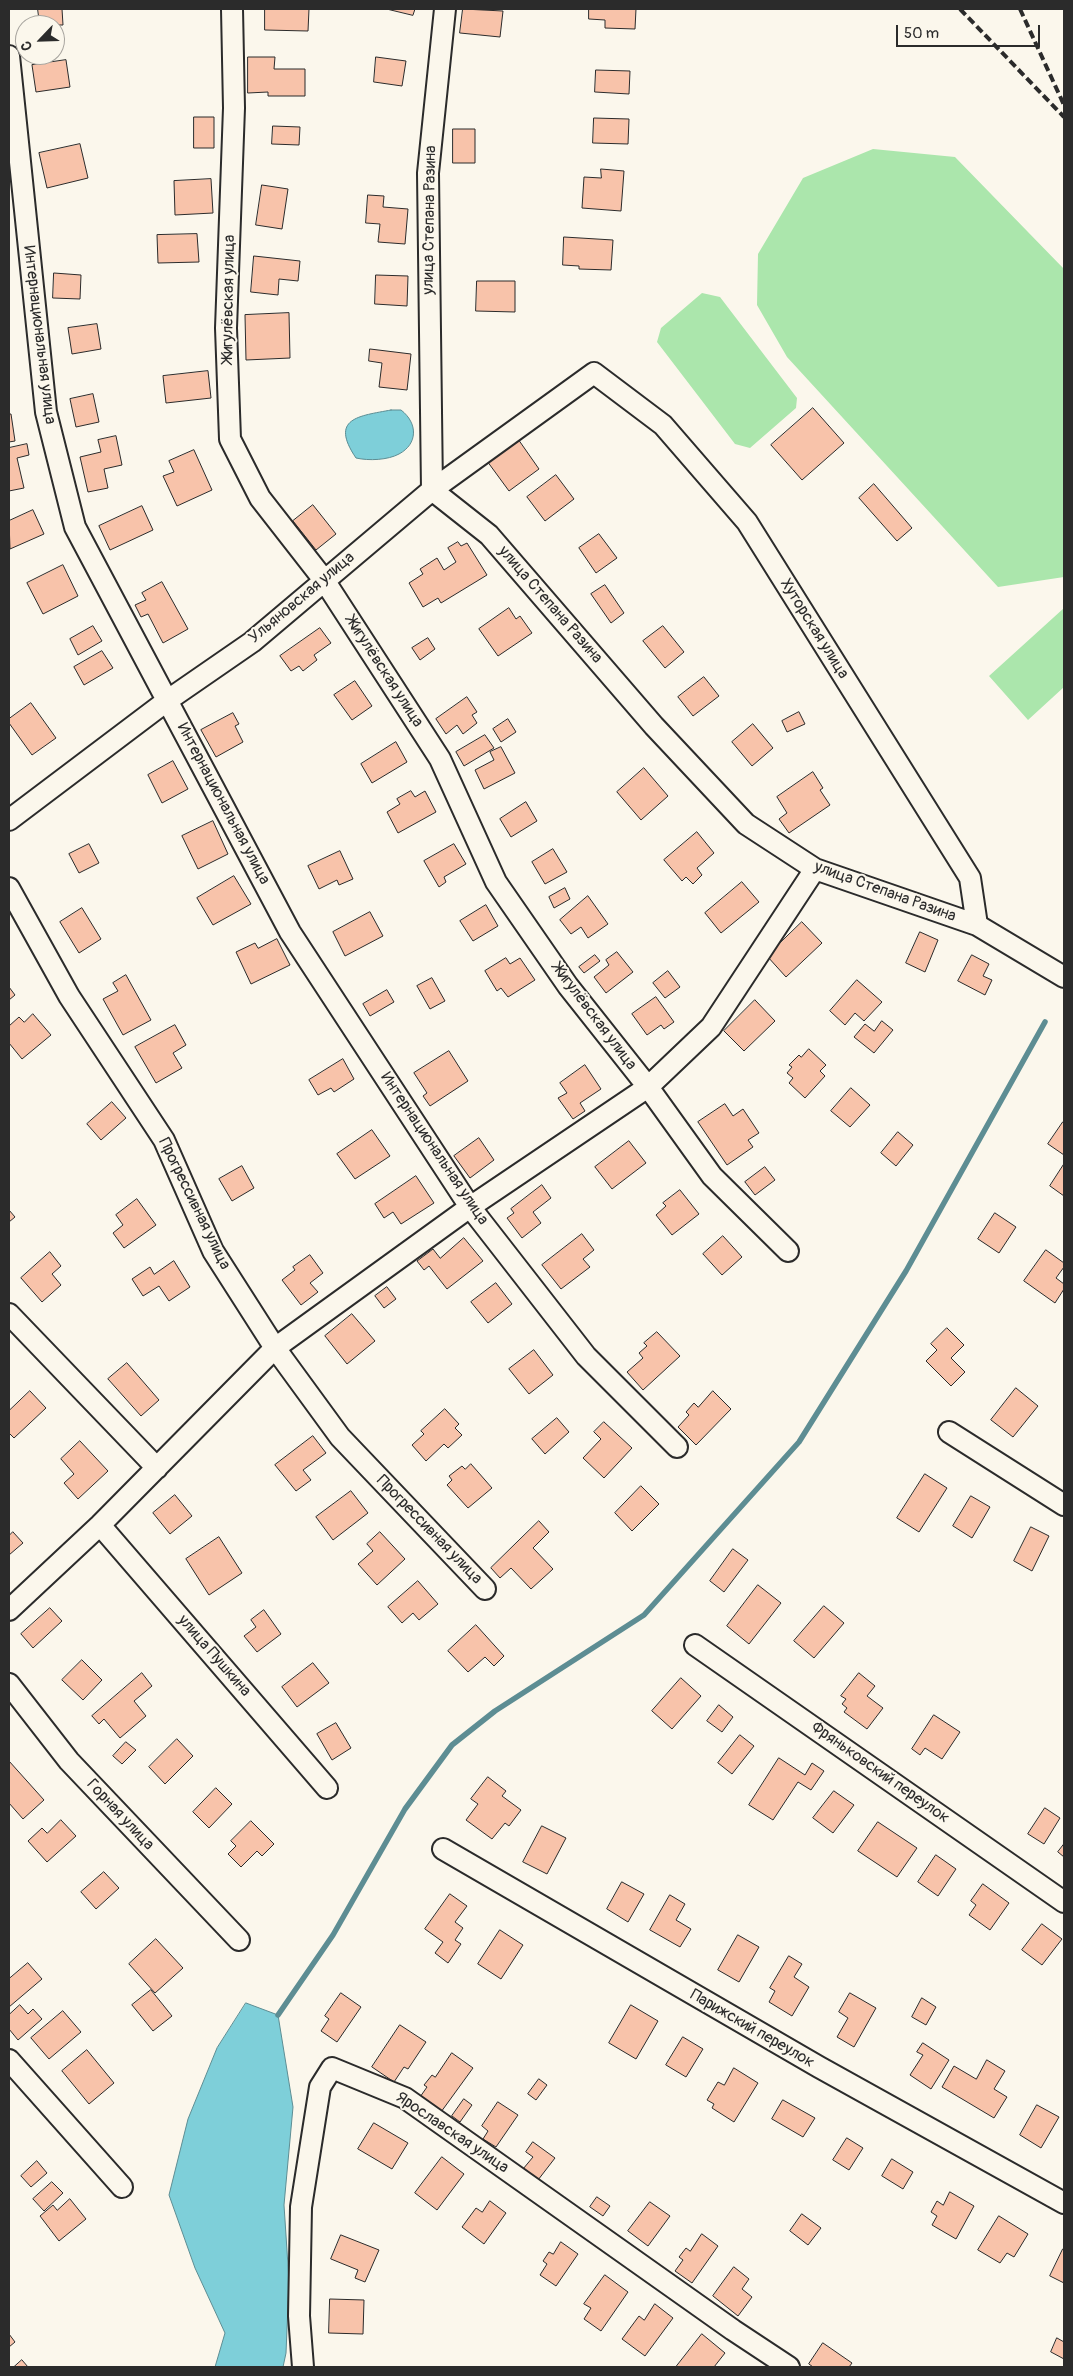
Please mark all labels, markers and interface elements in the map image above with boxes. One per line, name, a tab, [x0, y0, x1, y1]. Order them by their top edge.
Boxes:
north arrow	[15, 15, 65, 65]
scale bar	[898, 15, 1042, 47]
text: 50 m	[904, 24, 939, 43]
text: С	[17, 39, 36, 53]
street label: улица Степана Разина	[419, 145, 441, 295]
street label: Жигулёвская улица	[218, 235, 240, 363]
street label: Интернациональная улица	[19, 245, 59, 425]
street label: улица Степана Разина	[494, 542, 606, 668]
street label: Ульяновская улица	[245, 548, 359, 648]
street label: Хуторская улица	[776, 575, 852, 683]
street label: Жигулёвская улица	[341, 613, 427, 731]
street label: Интернациональная улица	[172, 720, 274, 888]
street label: улица Степана Разина	[812, 857, 958, 927]
street label: Жигулёвская улица	[548, 960, 640, 1074]
street label: Интернациональная улица	[376, 1069, 492, 1229]
street label: Прогрессивная улица	[154, 1135, 234, 1273]
street label: Прогрессивная улица	[372, 1471, 486, 1589]
street label: улица Пушкина	[173, 1611, 255, 1701]
street label: Фряньковский переулок	[807, 1718, 953, 1828]
street label: Горная улица	[82, 1776, 158, 1854]
street label: Парижский переулок	[687, 1986, 817, 2072]
street label: Ярославская улица	[392, 2088, 512, 2178]

